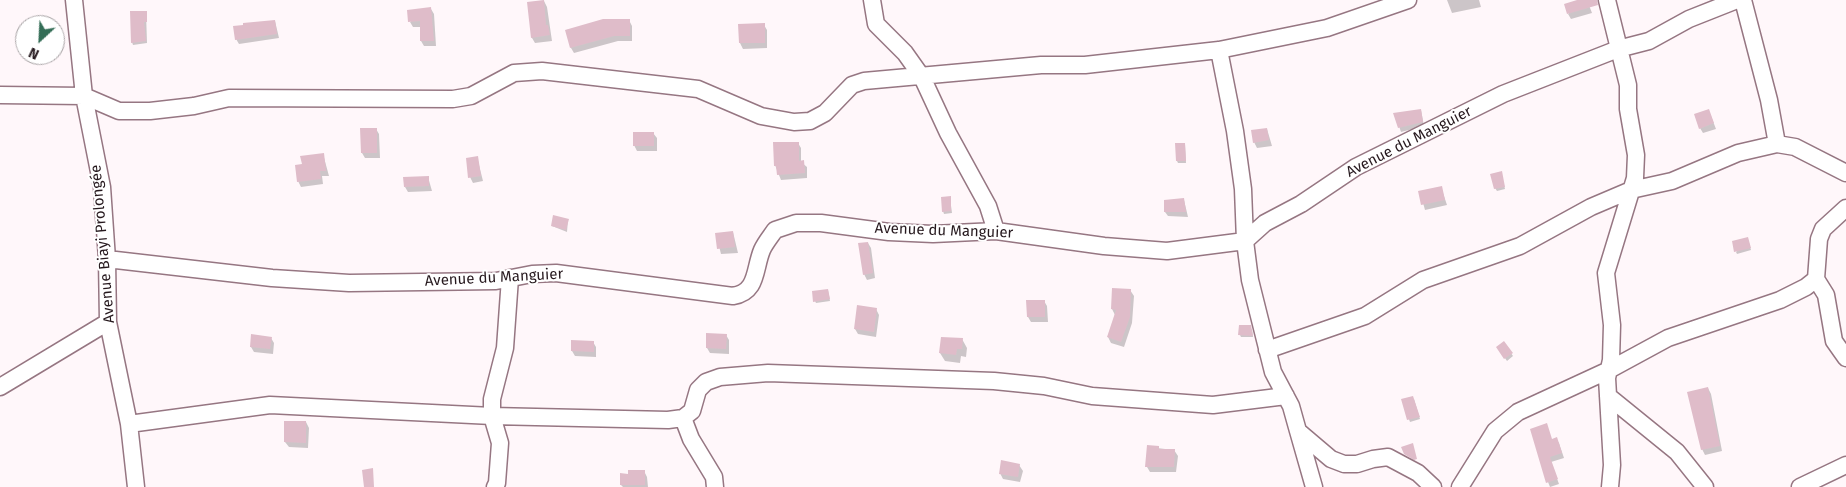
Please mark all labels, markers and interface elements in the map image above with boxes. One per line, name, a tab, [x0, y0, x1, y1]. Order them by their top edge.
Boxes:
north arrow	[15, 15, 65, 65]
text: N	[26, 43, 42, 63]
street label: Avenue du Manguier	[1343, 103, 1475, 181]
street label: Avenue Biayi Prolongée	[87, 164, 119, 324]
street label: Avenue du Manguier	[874, 220, 1014, 242]
street label: Avenue du Manguier	[424, 265, 564, 291]

